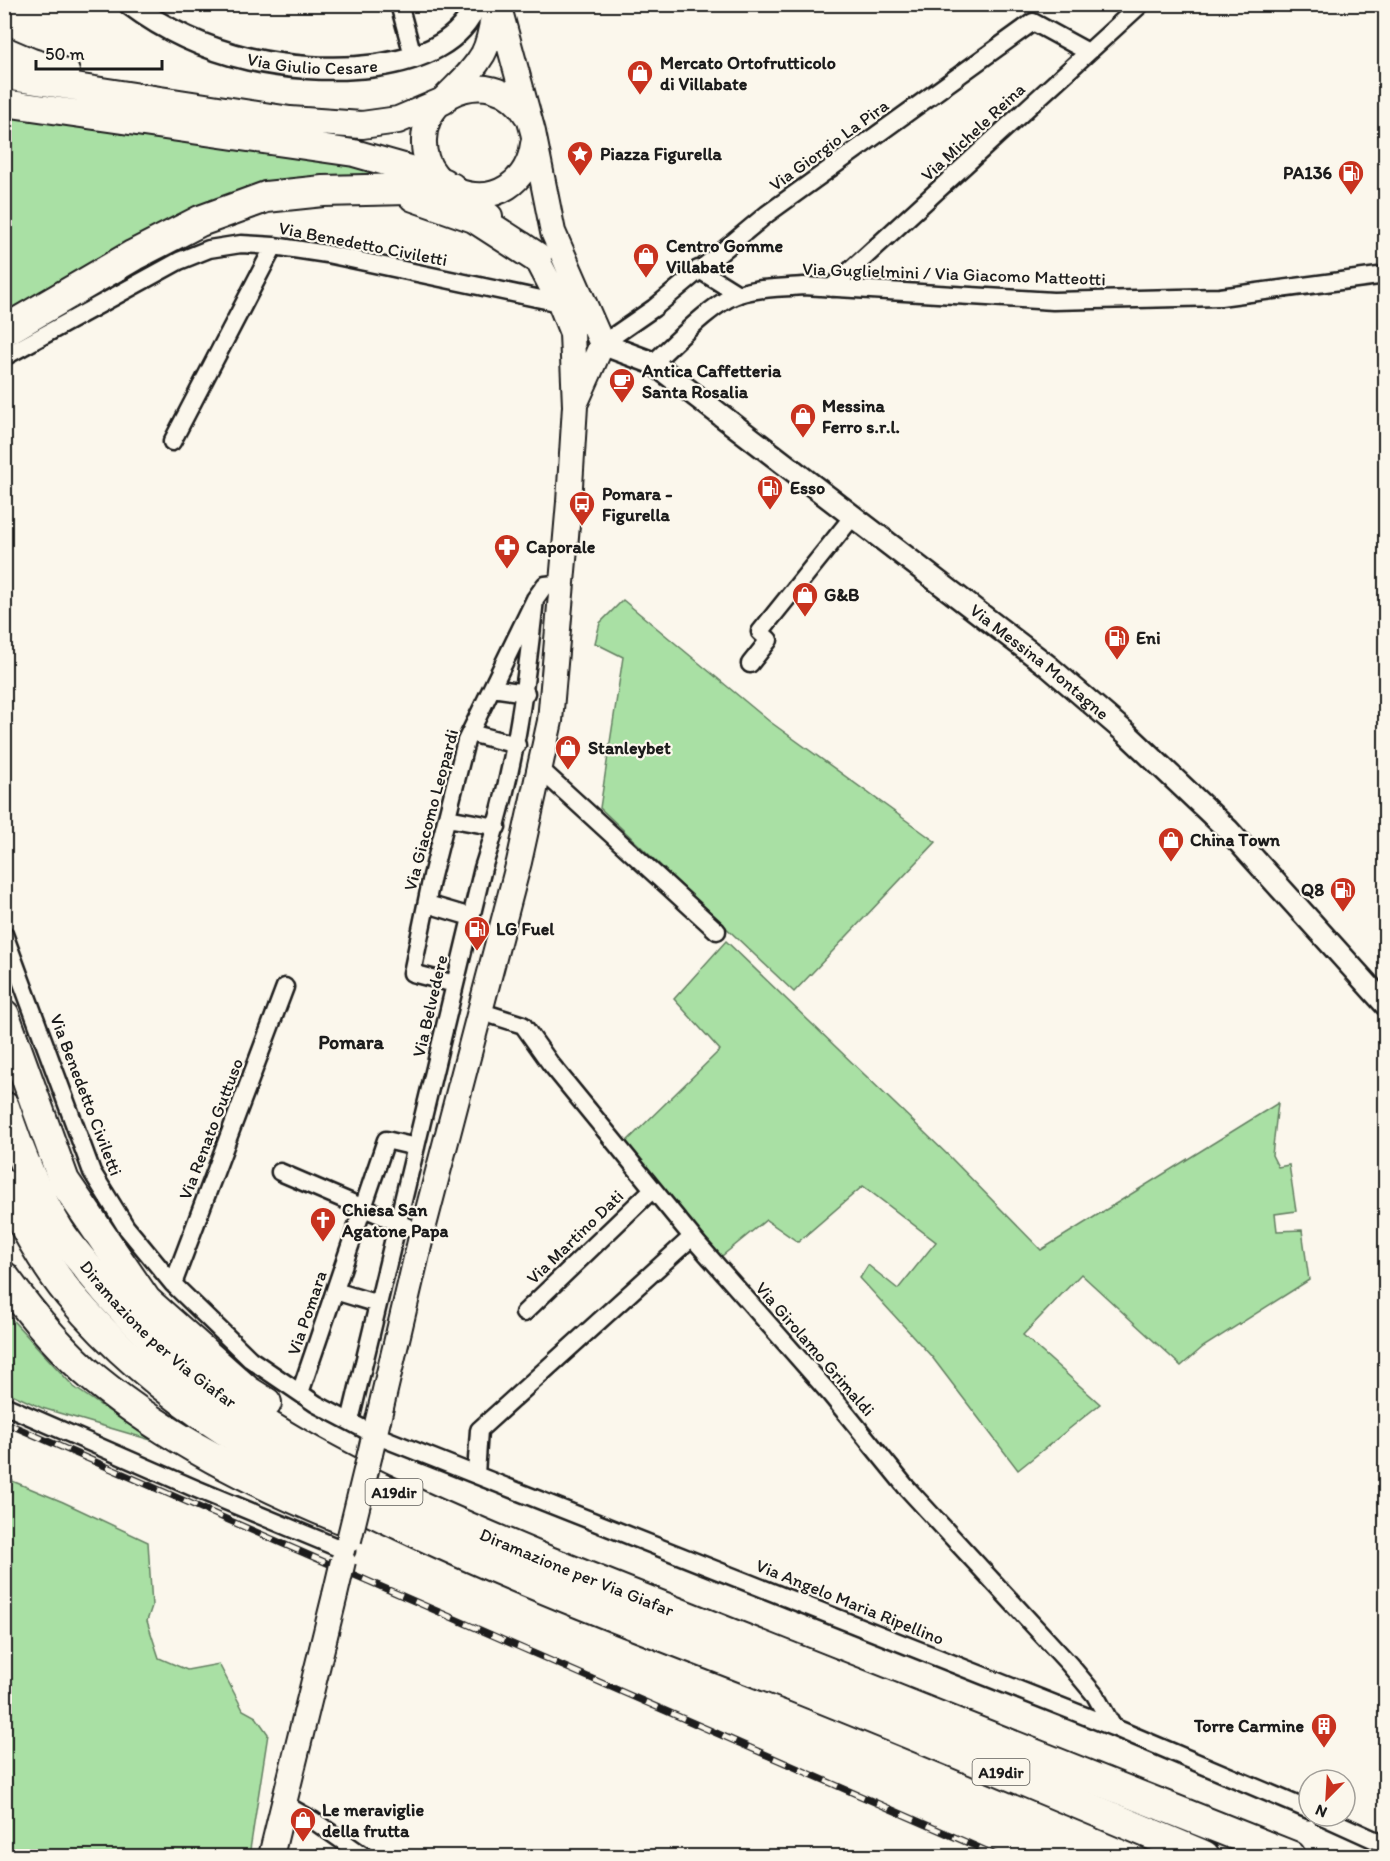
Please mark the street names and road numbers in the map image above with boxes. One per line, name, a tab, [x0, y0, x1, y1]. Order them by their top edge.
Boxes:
street label: Via Giulio Cesare	[245, 48, 379, 79]
street label: Via Michele Reina	[916, 78, 1030, 186]
street label: Via Giorgio La Pira	[765, 94, 894, 196]
street label: Via Benedetto Civiletti	[277, 217, 449, 271]
street label: Via Guglielmini / Via Giacomo Matteotti	[802, 258, 1106, 290]
street label: Via Messina Montagne	[965, 599, 1114, 725]
street label: Via Giacomo Leopardi	[399, 727, 463, 893]
street label: Via Belvedere	[408, 953, 452, 1059]
street label: Via Benedetto Civiletti	[45, 1011, 127, 1179]
street label: Via Renato Guttuso	[174, 1055, 248, 1203]
street label: Via Martino Dati	[522, 1185, 628, 1289]
street label: Diramazione per Via Giafar	[75, 1256, 241, 1413]
street label: Via Pomara	[282, 1268, 332, 1358]
street label: Via Girolamo Grimaldi	[751, 1277, 879, 1421]
road number: A19dir	[366, 1479, 422, 1505]
street label: Diramazione per Via Giafar	[476, 1523, 677, 1622]
street label: Via Angelo Maria Ripellino	[753, 1554, 947, 1650]
road number: A19dir	[972, 1759, 1030, 1785]

